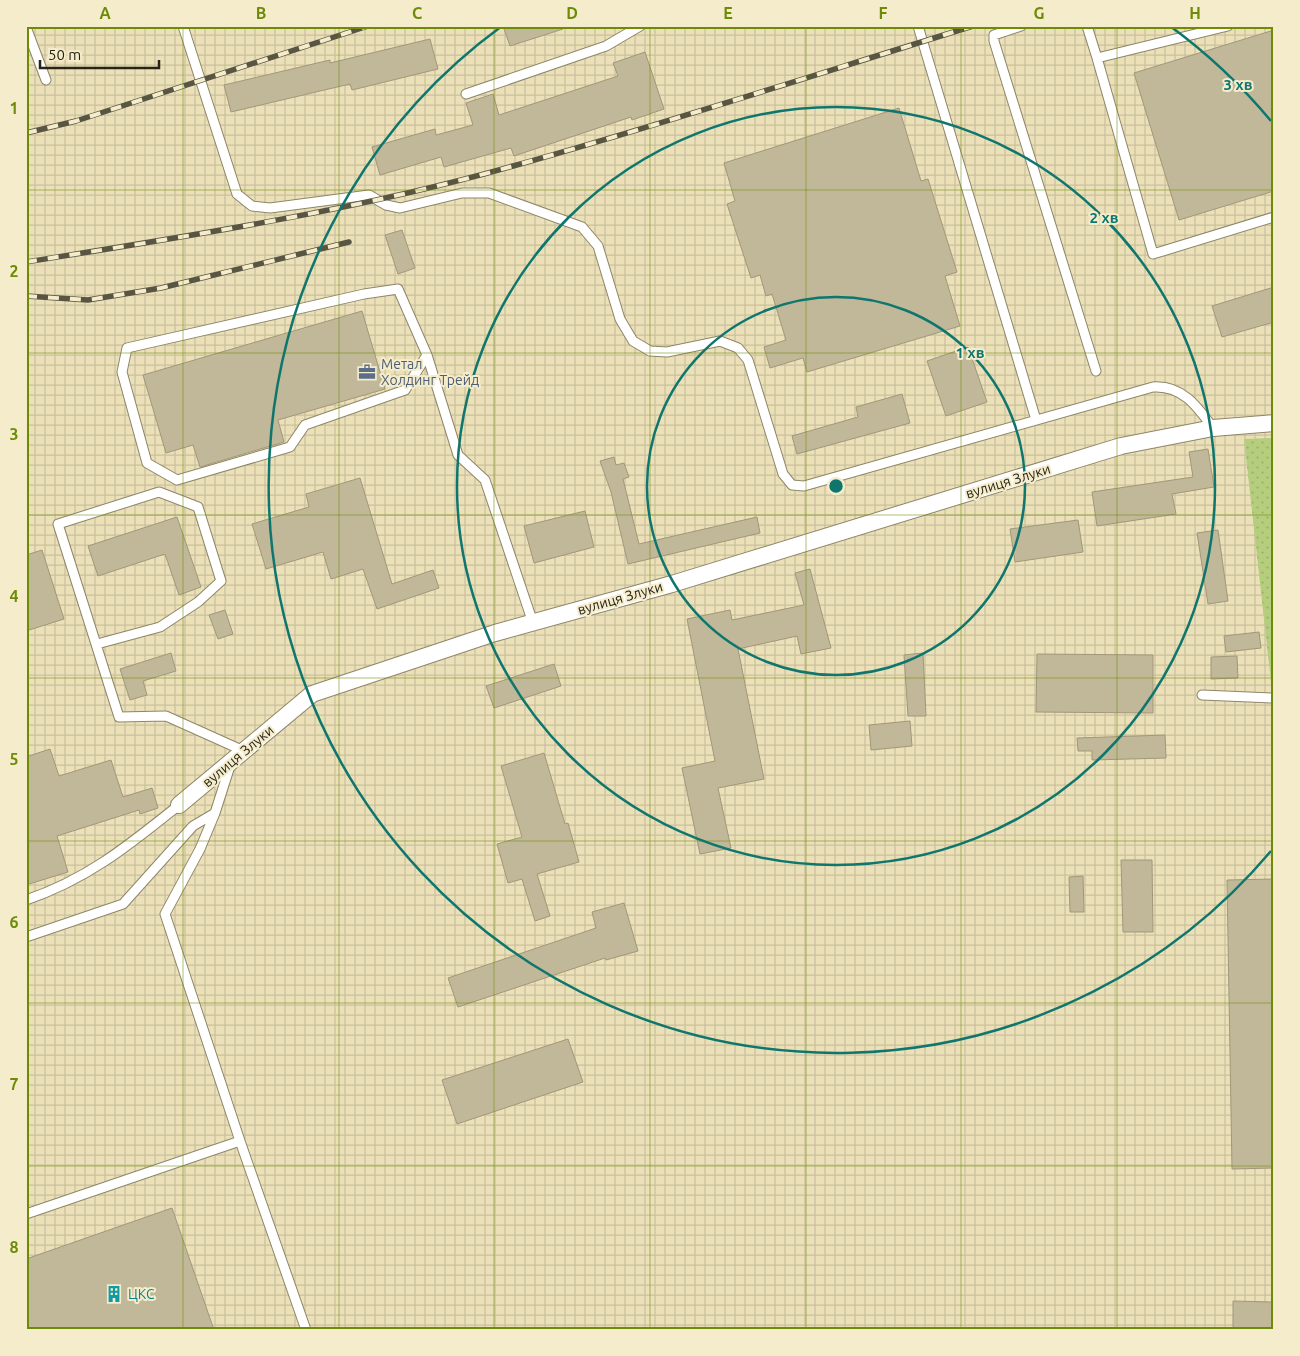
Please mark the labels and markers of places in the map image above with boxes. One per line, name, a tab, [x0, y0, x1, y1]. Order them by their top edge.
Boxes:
place label: Метал Холдинг Трейд	[381, 356, 479, 388]
office icon: Метал Холдинг Трейд	[357, 362, 377, 382]
centre of rings	[827, 477, 845, 495]
building icon: ЦКС	[104, 1284, 124, 1304]
place label: ЦКС	[128, 1286, 155, 1302]

